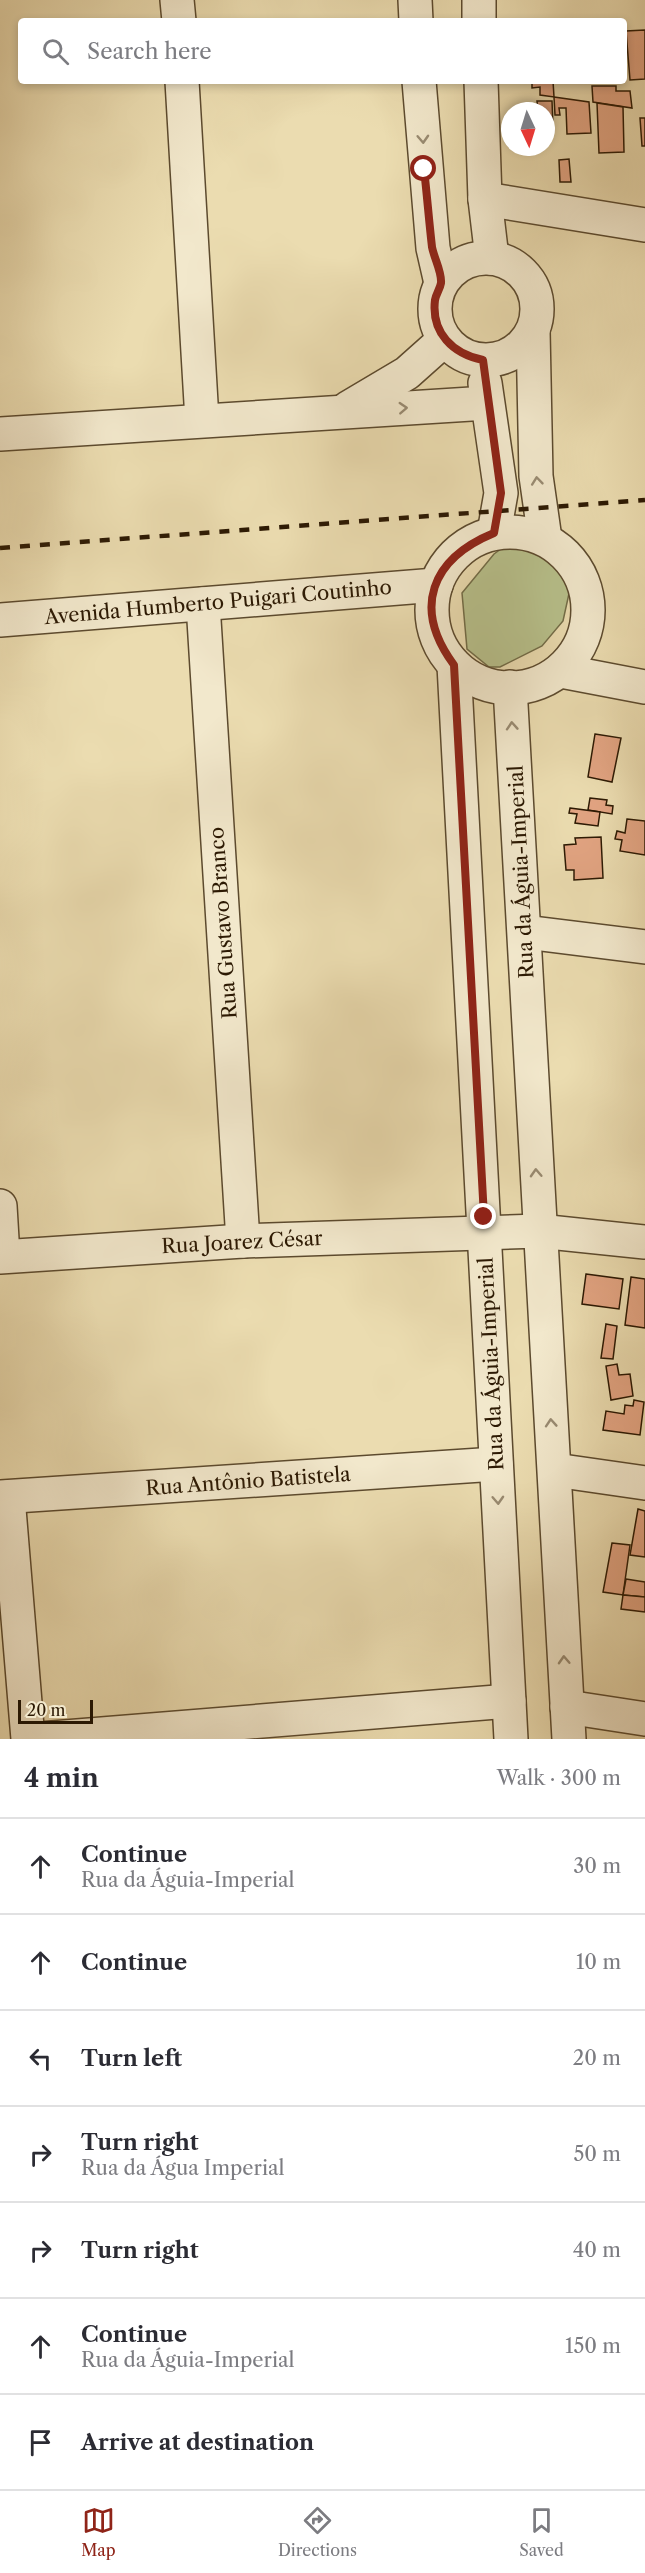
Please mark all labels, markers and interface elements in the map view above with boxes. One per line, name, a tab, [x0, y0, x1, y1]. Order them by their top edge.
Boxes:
search box	[18, 18, 627, 84]
icon: search	[39, 35, 72, 68]
text: Search here	[87, 38, 212, 65]
north arrow	[501, 102, 555, 156]
one-way arrow	[416, 135, 429, 144]
route start	[410, 155, 436, 181]
one-way arrow	[398, 401, 407, 414]
one-way arrow	[531, 477, 544, 486]
street label: Avenida Humberto Puigari Coutinho	[42, 575, 393, 629]
one-way arrow	[506, 722, 519, 731]
street label: Rua da Águia-Imperial	[502, 765, 539, 979]
street label: Rua Gustavo Branco	[204, 826, 242, 1020]
one-way arrow	[530, 1168, 542, 1177]
route end	[470, 1203, 496, 1229]
street label: Rua Joarez César	[161, 1226, 324, 1258]
street label: Rua da Águia-Imperial	[472, 1257, 509, 1471]
one-way arrow	[545, 1418, 558, 1427]
street label: Rua Antônio Batistela	[145, 1462, 352, 1500]
one-way arrow	[491, 1496, 504, 1505]
one-way arrow	[558, 1655, 571, 1664]
scale bar	[18, 1697, 93, 1724]
text: 20 m	[27, 1700, 66, 1720]
text: 4 min	[24, 1762, 99, 1794]
text: Walk · 300 m	[497, 1766, 621, 1790]
text: Continue	[81, 1841, 187, 1868]
icon: ahead	[24, 1850, 57, 1883]
text: 30 m	[573, 1854, 621, 1878]
text: Rua da Águia-Imperial	[81, 1868, 295, 1892]
icon: ahead	[24, 1946, 57, 1979]
text: Continue	[81, 1949, 187, 1976]
text: 10 m	[576, 1950, 621, 1974]
icon: left	[24, 2042, 57, 2075]
text: Turn left	[81, 2045, 182, 2072]
text: 20 m	[573, 2046, 621, 2070]
text: Turn right	[81, 2129, 199, 2156]
icon: right	[24, 2138, 57, 2171]
text: 50 m	[574, 2142, 621, 2166]
text: Rua da Água Imperial	[81, 2156, 285, 2180]
icon: right	[24, 2234, 57, 2267]
text: Turn right	[81, 2237, 199, 2264]
text: 40 m	[573, 2238, 621, 2262]
text: Continue	[81, 2321, 187, 2348]
icon: ahead	[24, 2330, 57, 2363]
text: 150 m	[565, 2334, 621, 2358]
text: Rua da Águia-Imperial	[81, 2348, 295, 2372]
icon: arrive	[24, 2426, 57, 2459]
text: Arrive at destination	[81, 2429, 314, 2456]
tab: Map	[81, 2504, 116, 2560]
tab: Directions	[278, 2504, 357, 2560]
tab: Saved	[519, 2504, 564, 2560]

